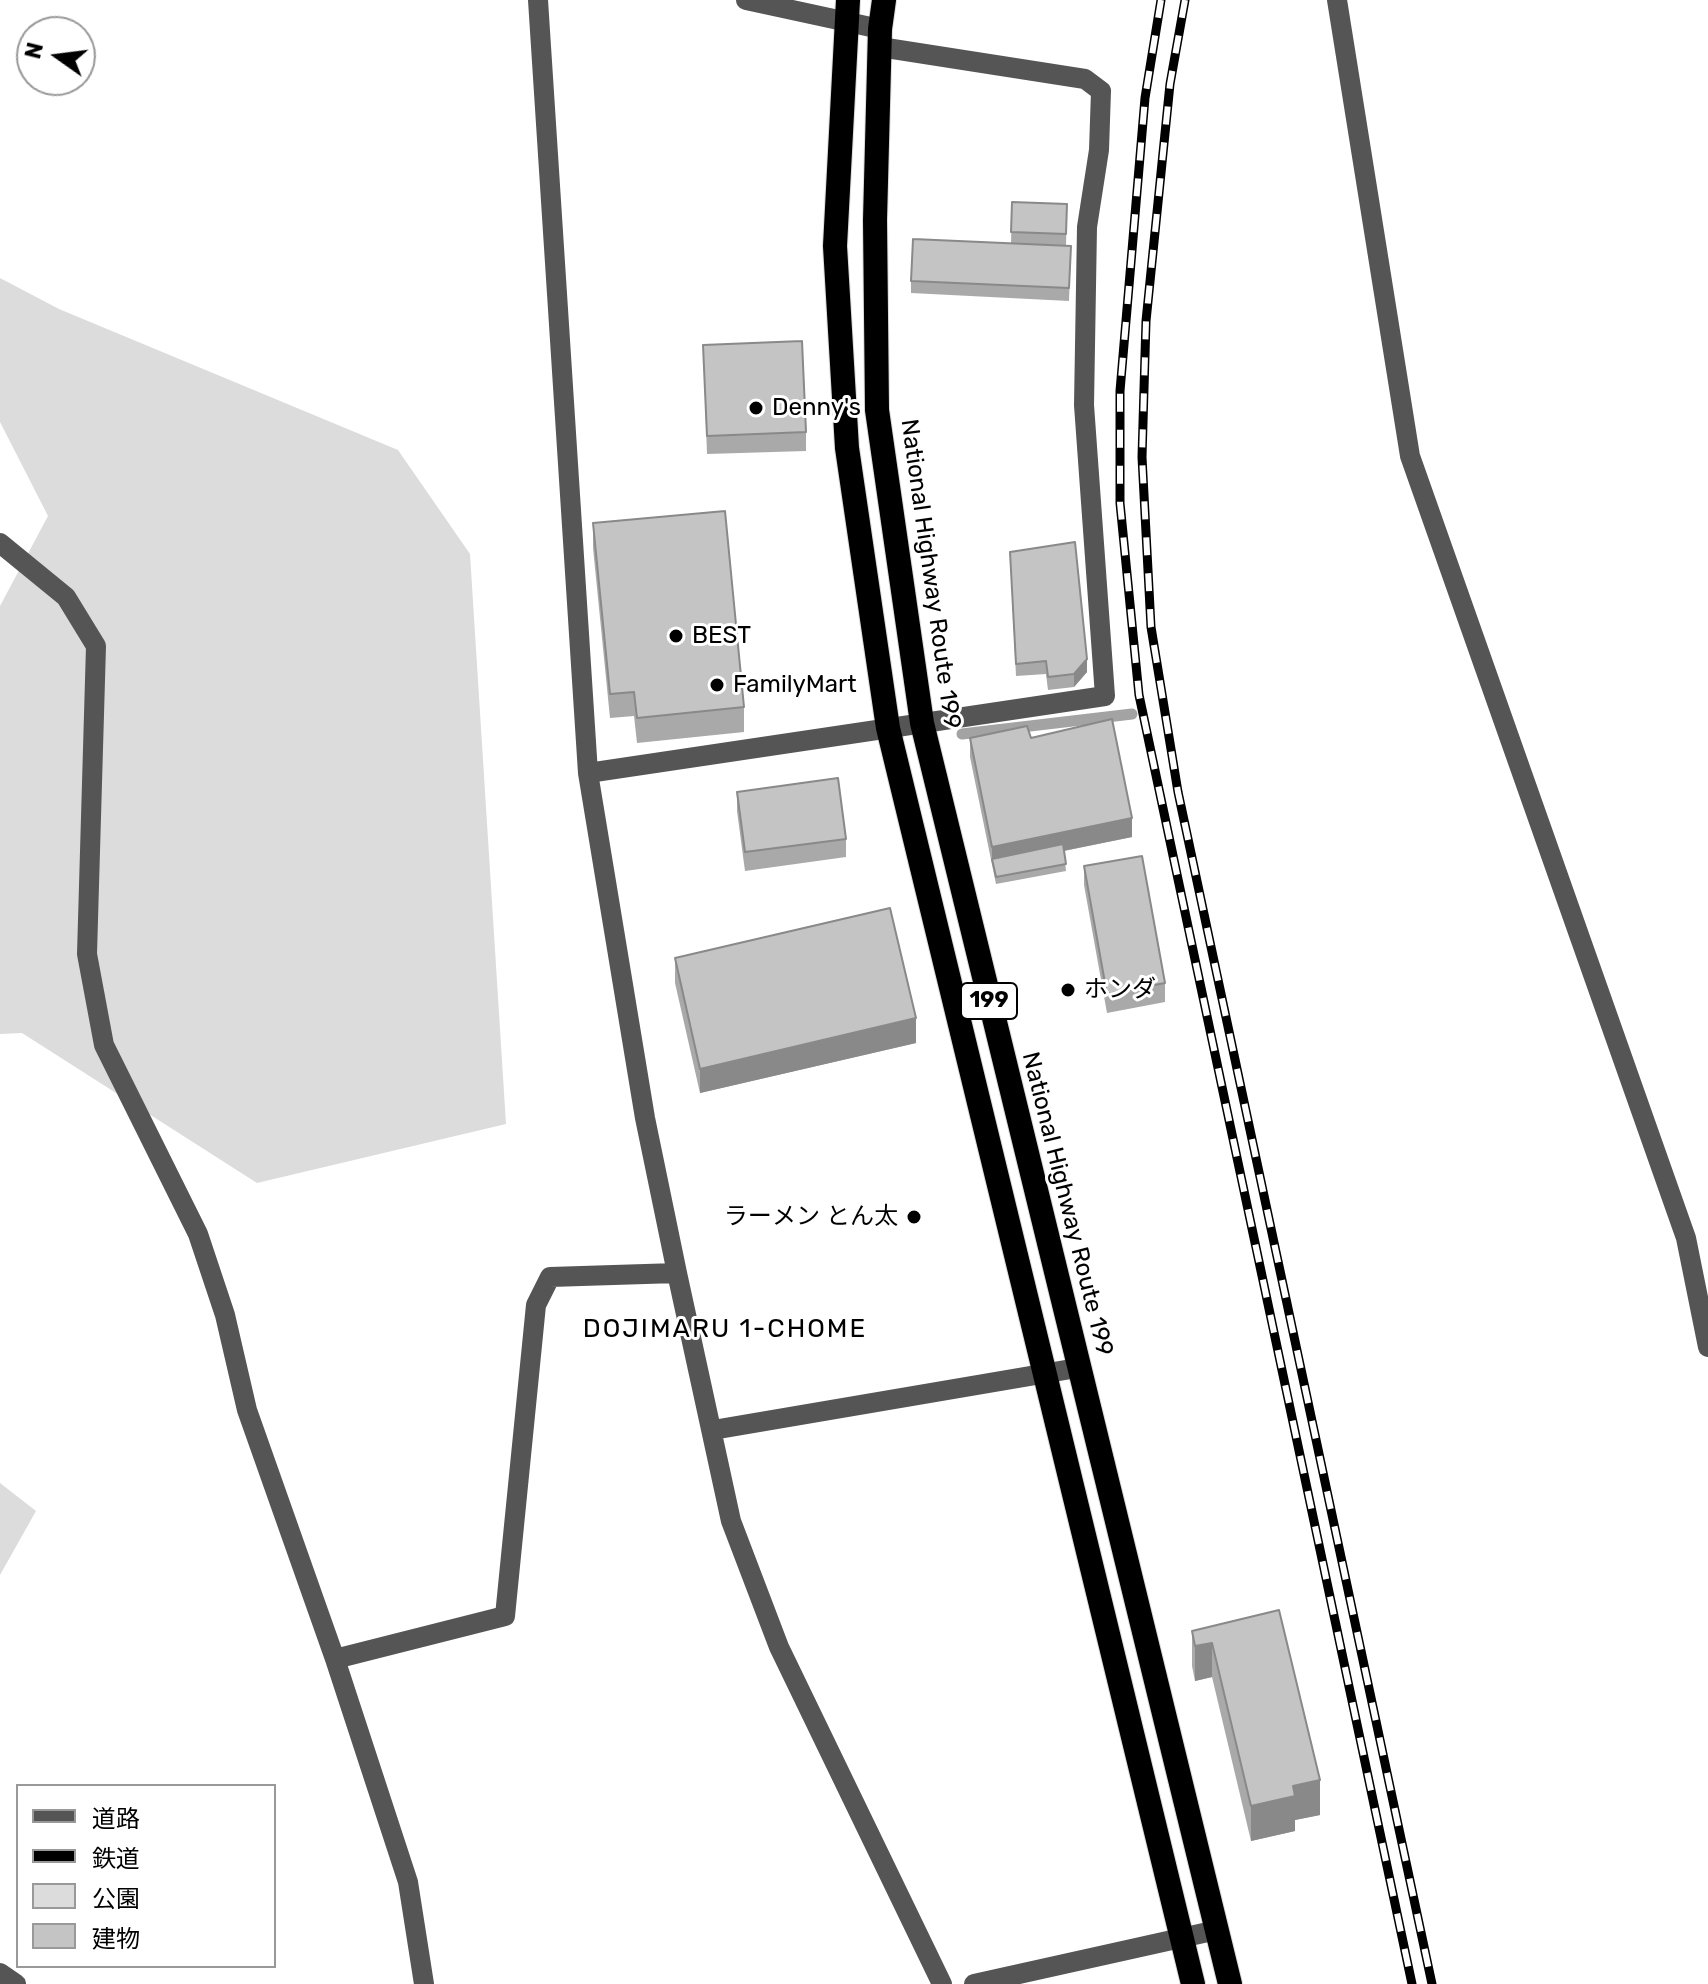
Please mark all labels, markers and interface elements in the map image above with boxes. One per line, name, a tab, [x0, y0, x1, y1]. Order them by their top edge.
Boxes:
north arrow	[16, 16, 96, 96]
text: N	[19, 40, 49, 62]
place label: Denny's	[772, 394, 861, 422]
marker: Denny's	[747, 399, 765, 417]
street label: National Highway Route 199	[894, 417, 966, 731]
place label: BEST	[692, 622, 751, 650]
marker: BEST	[667, 627, 685, 645]
place label: FamilyMart	[733, 671, 857, 699]
marker: FamilyMart	[708, 676, 726, 694]
place label: ホンダ	[1084, 976, 1156, 1004]
marker: ホンダ	[1059, 981, 1077, 999]
road number: 199	[961, 983, 1017, 1019]
street label: National Highway Route 199	[1015, 1049, 1119, 1359]
place label: ラーメン とん太	[724, 1203, 898, 1231]
marker: ラーメン とん太	[905, 1208, 923, 1226]
district label: DOJIMARU 1-CHOME	[583, 1313, 867, 1345]
legend	[16, 1784, 276, 1968]
text: 道路	[92, 1805, 140, 1833]
text: 鉄道	[92, 1845, 140, 1873]
text: 公園	[92, 1885, 140, 1913]
text: 建物	[92, 1925, 140, 1953]

